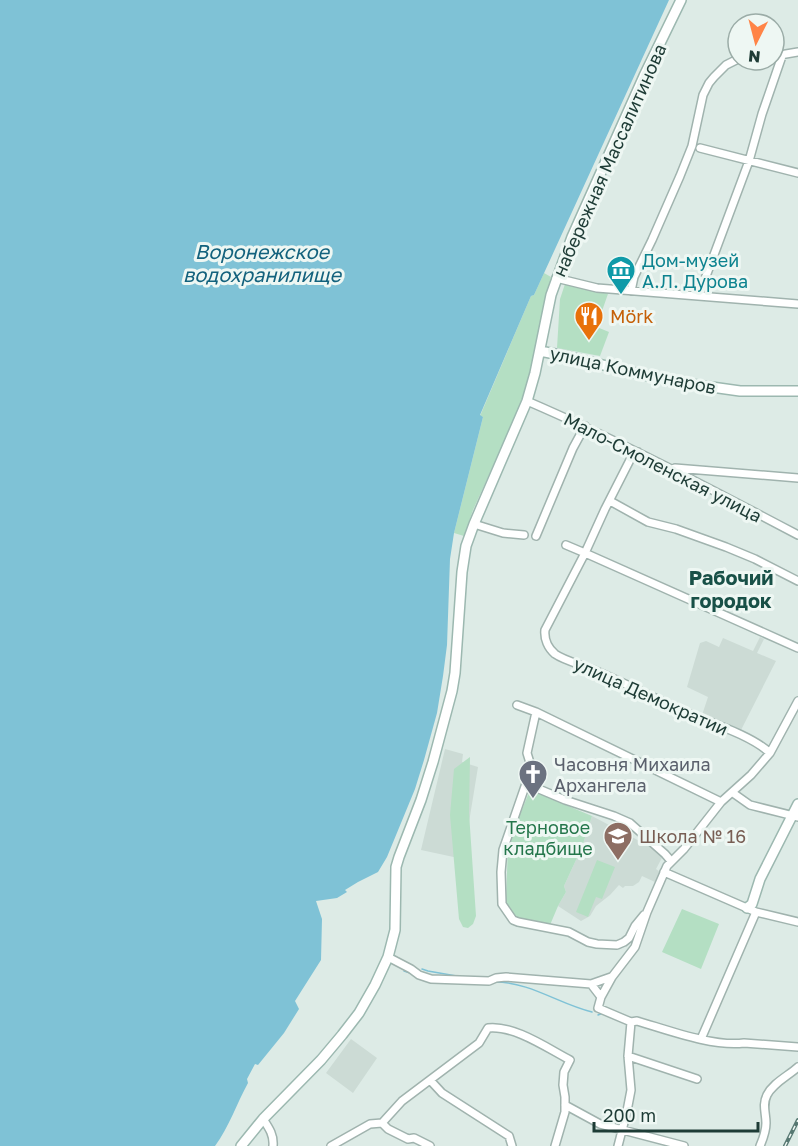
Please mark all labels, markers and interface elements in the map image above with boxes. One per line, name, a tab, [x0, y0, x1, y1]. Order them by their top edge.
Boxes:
north arrow	[726, 12, 786, 72]
street label: набережная Массалитинова	[548, 40, 670, 280]
text: N	[747, 46, 762, 67]
water label: Воронежское водохранилище	[183, 239, 342, 286]
place label: Дом-музей А.Л. Дурова	[642, 249, 748, 292]
museum icon: Дом-музей А.Л. Дурова	[605, 254, 637, 296]
restaurant icon: Mörk	[573, 300, 605, 342]
place label: Mörk	[610, 305, 653, 327]
street label: улица Коммунаров	[548, 342, 718, 398]
street label: Мало-Смоленская улица	[560, 407, 766, 527]
district label: Рабочий городок	[689, 565, 773, 612]
street label: улица Демократии	[570, 652, 732, 740]
place label: Часовня Михаила Архангела	[554, 753, 711, 796]
church icon: Часовня Михаила Архангела	[517, 758, 549, 800]
park label: Терновое кладбище	[503, 816, 593, 859]
school or university icon: Школа № 16	[602, 820, 634, 862]
place label: Школа № 16	[639, 825, 746, 847]
scale bar	[594, 1095, 758, 1133]
text: 200 m	[603, 1104, 656, 1126]

